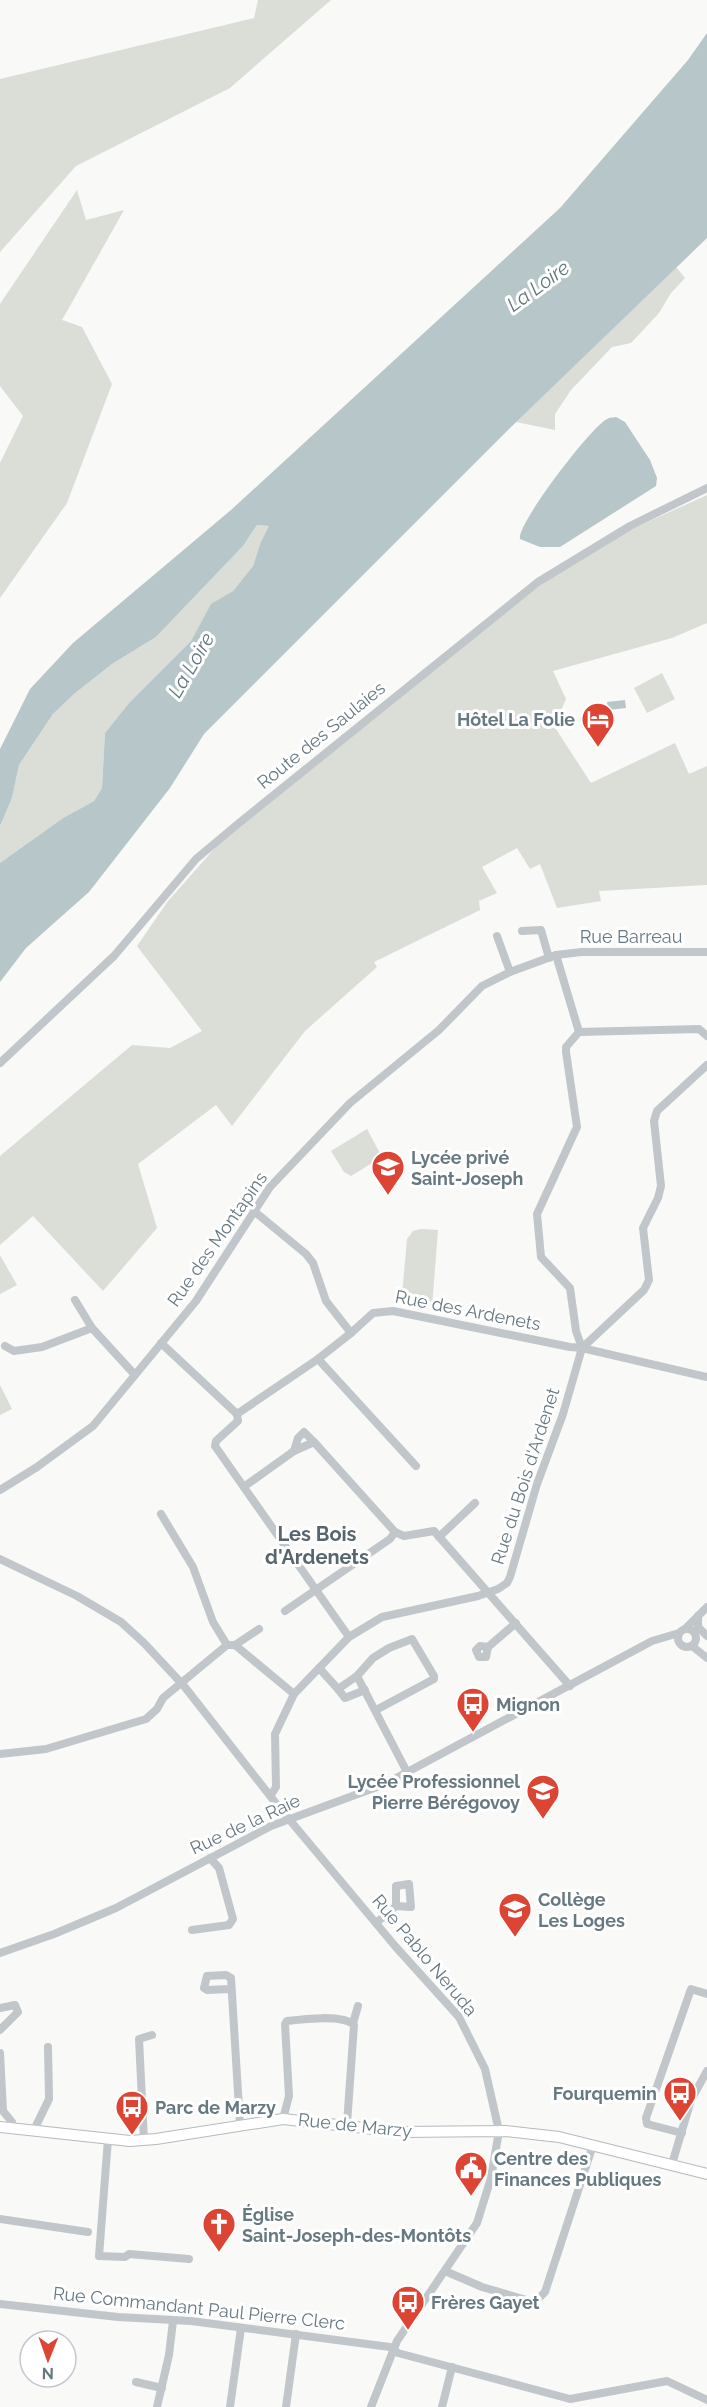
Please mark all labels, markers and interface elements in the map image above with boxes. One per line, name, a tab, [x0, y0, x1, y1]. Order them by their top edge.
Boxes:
water label: La Loire	[502, 255, 574, 317]
water label: La Loire	[163, 628, 219, 702]
street label: Route des Saulaies	[253, 677, 389, 793]
hotel icon: Hôtel La Folie	[580, 701, 616, 748]
place label: Hôtel La Folie	[457, 709, 575, 730]
street label: Rue Barreau	[580, 926, 682, 947]
place label: Lycée privé Saint-Joseph	[411, 1147, 523, 1189]
school or university icon: Lycée privé Saint-Joseph	[370, 1149, 406, 1196]
street label: Rue des Montapins	[163, 1167, 271, 1310]
street label: Rue des Ardenets	[394, 1286, 543, 1334]
street label: Rue du Bois d'Ardenet	[487, 1385, 563, 1567]
district label: Les Bois d'Ardenets	[265, 1522, 369, 1569]
bus stop icon: Mignon	[455, 1686, 491, 1733]
place label: Mignon	[496, 1694, 560, 1715]
place label: Lycée Professionnel Pierre Bérégovoy	[347, 1771, 520, 1813]
school or university icon: Lycée Professionnel Pierre Bérégovoy	[525, 1773, 561, 1820]
street label: Rue de la Raie	[187, 1789, 304, 1859]
place label: Collège Les Loges	[538, 1889, 625, 1931]
street label: Rue Pablo Neruda	[368, 1890, 482, 2020]
school or university icon: Collège Les Loges	[497, 1891, 533, 1938]
bus stop icon: Fourquemin	[662, 2075, 698, 2122]
place label: Fourquemin	[553, 2083, 657, 2104]
bus stop icon: Parc de Marzy	[114, 2089, 150, 2136]
place label: Parc de Marzy	[155, 2097, 276, 2118]
street label: Rue de Marzy	[297, 2109, 413, 2141]
place label: Centre des Finances Publiques	[494, 2148, 661, 2190]
public building icon: Centre des Finances Publiques	[453, 2150, 489, 2197]
place label: Église Saint-Joseph-des-Montôts	[242, 2204, 471, 2246]
church icon: Église Saint-Joseph-des-Montôts	[201, 2206, 237, 2253]
street label: Rue Commandant Paul Pierre Clerc	[52, 2282, 346, 2334]
bus stop icon: Frères Gayet	[390, 2284, 426, 2331]
place label: Frères Gayet	[431, 2292, 540, 2313]
north arrow	[18, 2329, 78, 2389]
text: N	[41, 2364, 54, 2383]

